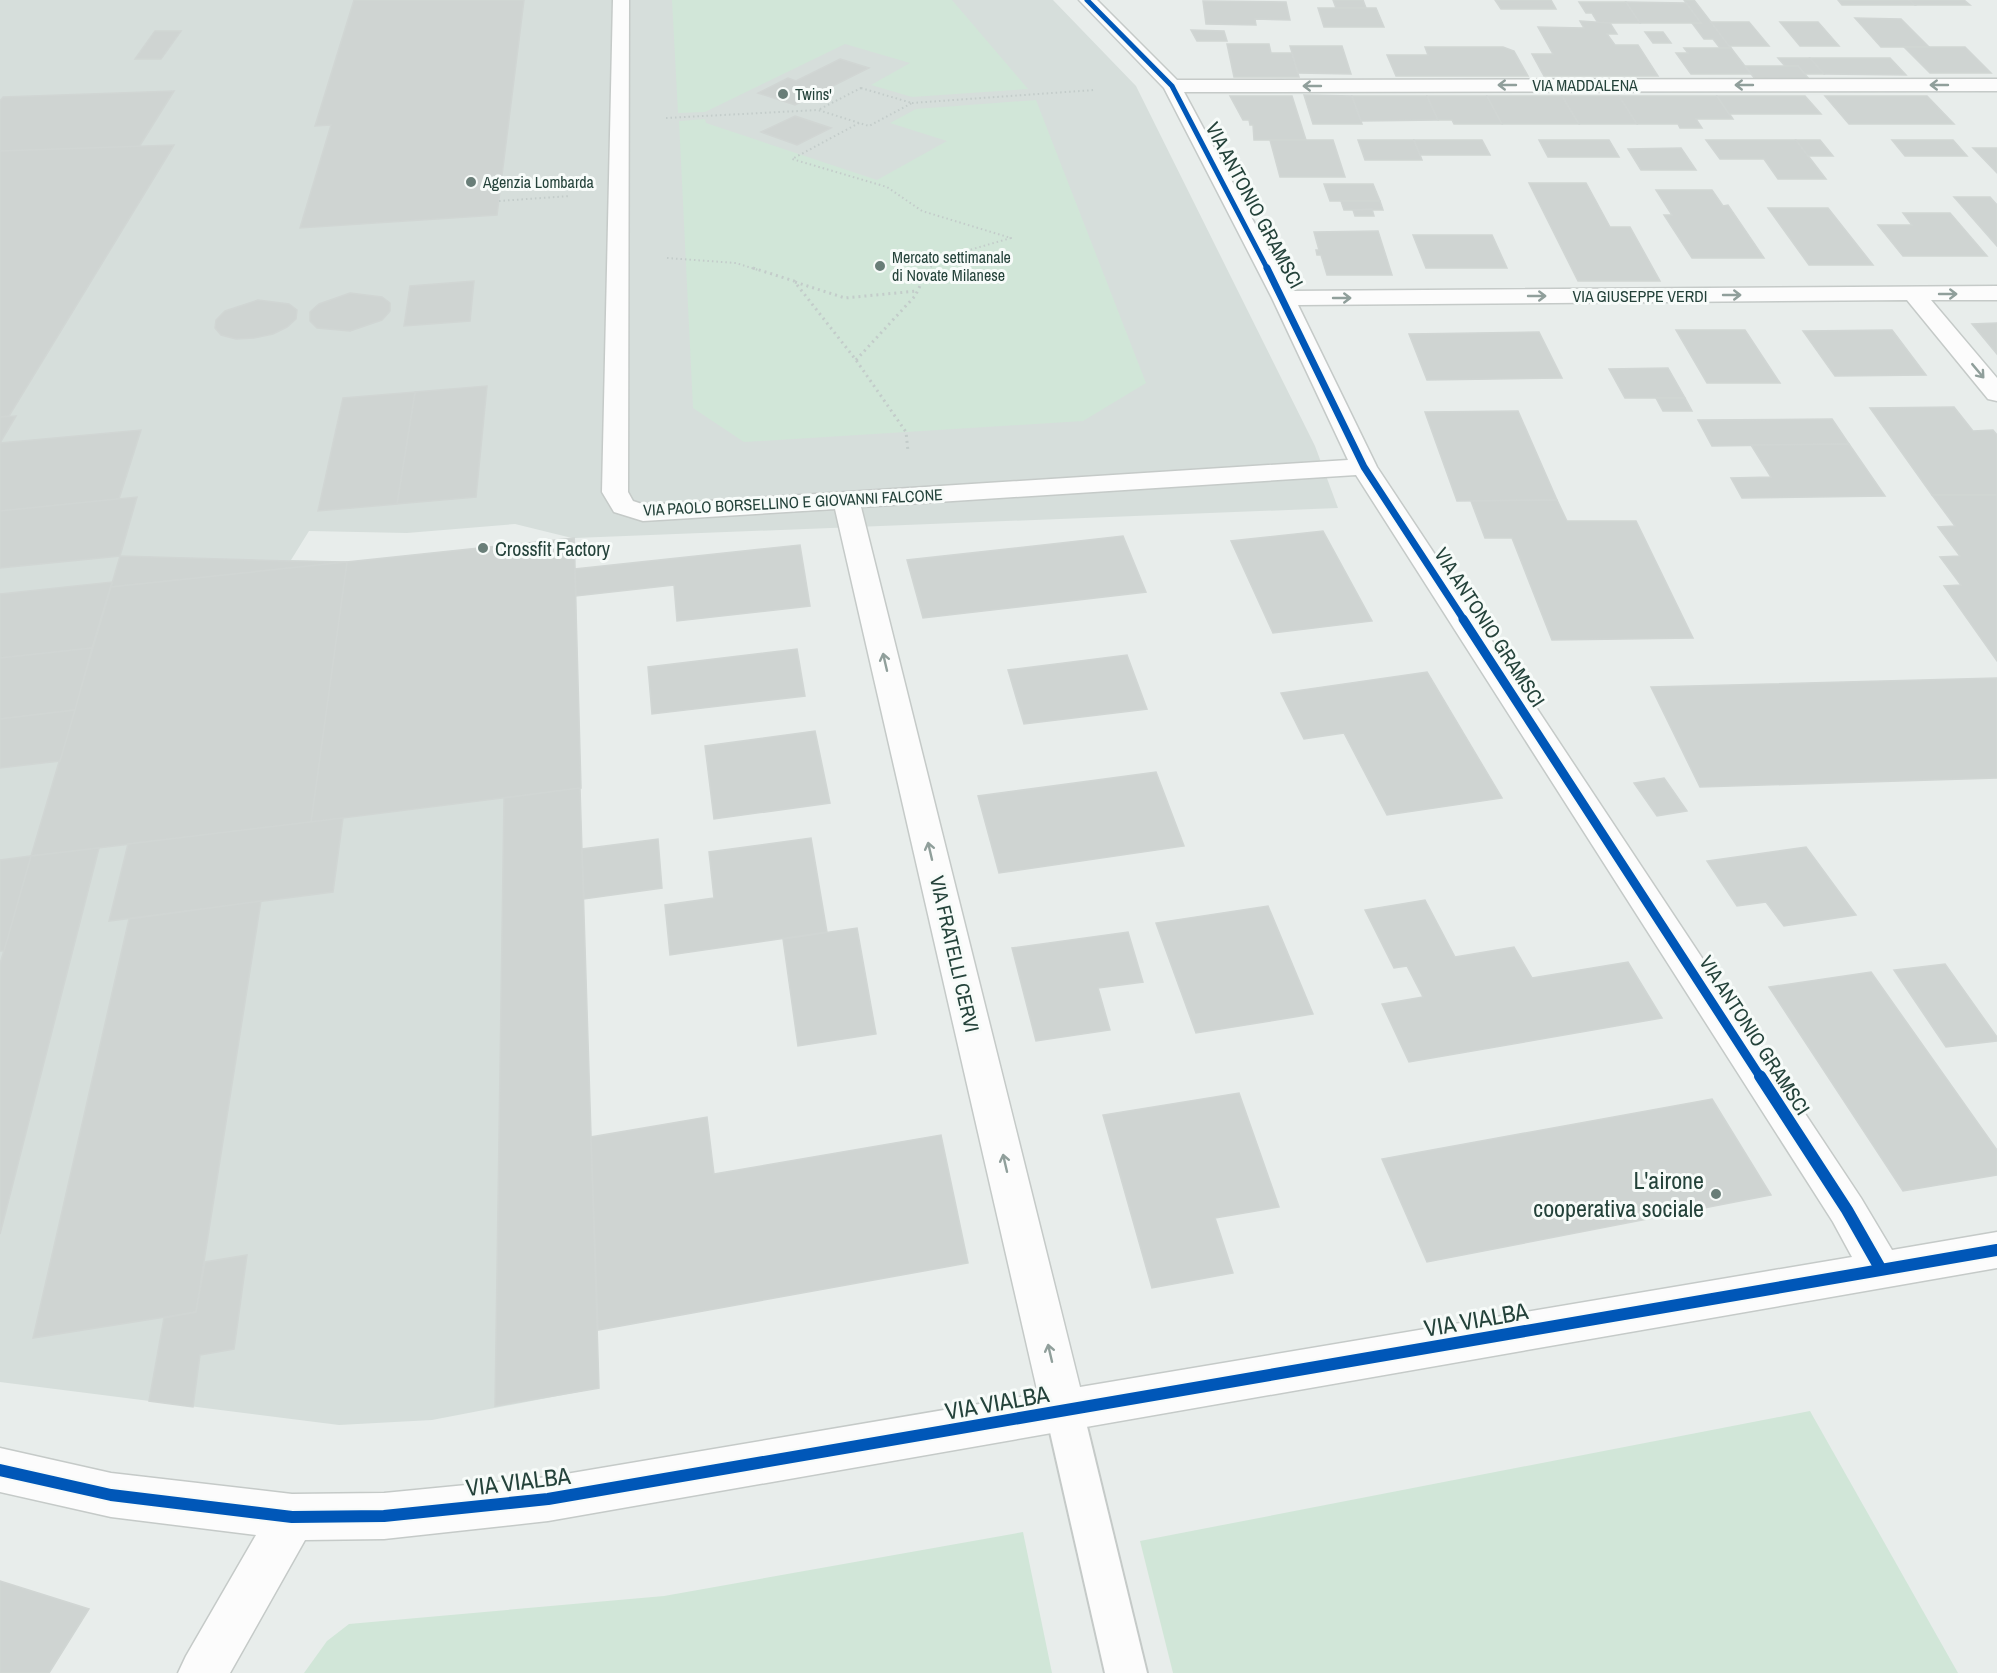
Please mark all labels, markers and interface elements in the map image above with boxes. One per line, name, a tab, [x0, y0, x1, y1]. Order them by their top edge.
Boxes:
street label: VIA MADDALENA	[1532, 74, 1638, 96]
one-way arrow	[1497, 79, 1517, 91]
one-way arrow	[1734, 79, 1754, 91]
one-way arrow	[1929, 79, 1949, 91]
one-way arrow	[1302, 80, 1322, 92]
place label: Twins'	[795, 83, 832, 105]
marker: Twins'	[776, 87, 790, 101]
street label: VIA ANTONIO GRAMSCI	[1200, 117, 1310, 293]
place label: Agenzia Lombarda	[482, 171, 595, 193]
marker: Agenzia Lombarda	[464, 175, 478, 189]
place label: Mercato settimanale di Novate Milanese	[892, 246, 1011, 286]
marker: Mercato settimanale di Novate Milanese	[873, 259, 887, 273]
street label: VIA GIUSEPPE VERDI	[1573, 285, 1707, 307]
one-way arrow	[1937, 288, 1957, 300]
one-way arrow	[1721, 289, 1741, 301]
one-way arrow	[1526, 290, 1546, 302]
one-way arrow	[1331, 292, 1351, 304]
one-way arrow	[1972, 363, 1985, 379]
street label: VIA PAOLO BORSELLINO E GIOVANNI FALCONE	[643, 483, 943, 521]
place label: Crossfit Factory	[495, 535, 611, 562]
marker: Crossfit Factory	[476, 541, 490, 555]
street label: VIA ANTONIO GRAMSCI	[1428, 542, 1552, 712]
one-way arrow	[878, 652, 890, 671]
one-way arrow	[924, 842, 936, 861]
street label: VIA FRATELLI CERVI	[924, 873, 986, 1035]
street label: VIA ANTONIO GRAMSCI	[1693, 950, 1817, 1120]
one-way arrow	[998, 1154, 1010, 1173]
place label: L'airone cooperativa sociale	[1533, 1164, 1704, 1224]
marker: L'airone cooperativa sociale	[1709, 1187, 1723, 1201]
street label: VIA VIALBA	[1421, 1294, 1531, 1344]
one-way arrow	[1044, 1344, 1056, 1363]
street label: VIA VIALBA	[942, 1377, 1052, 1427]
street label: VIA VIALBA	[464, 1459, 573, 1503]

